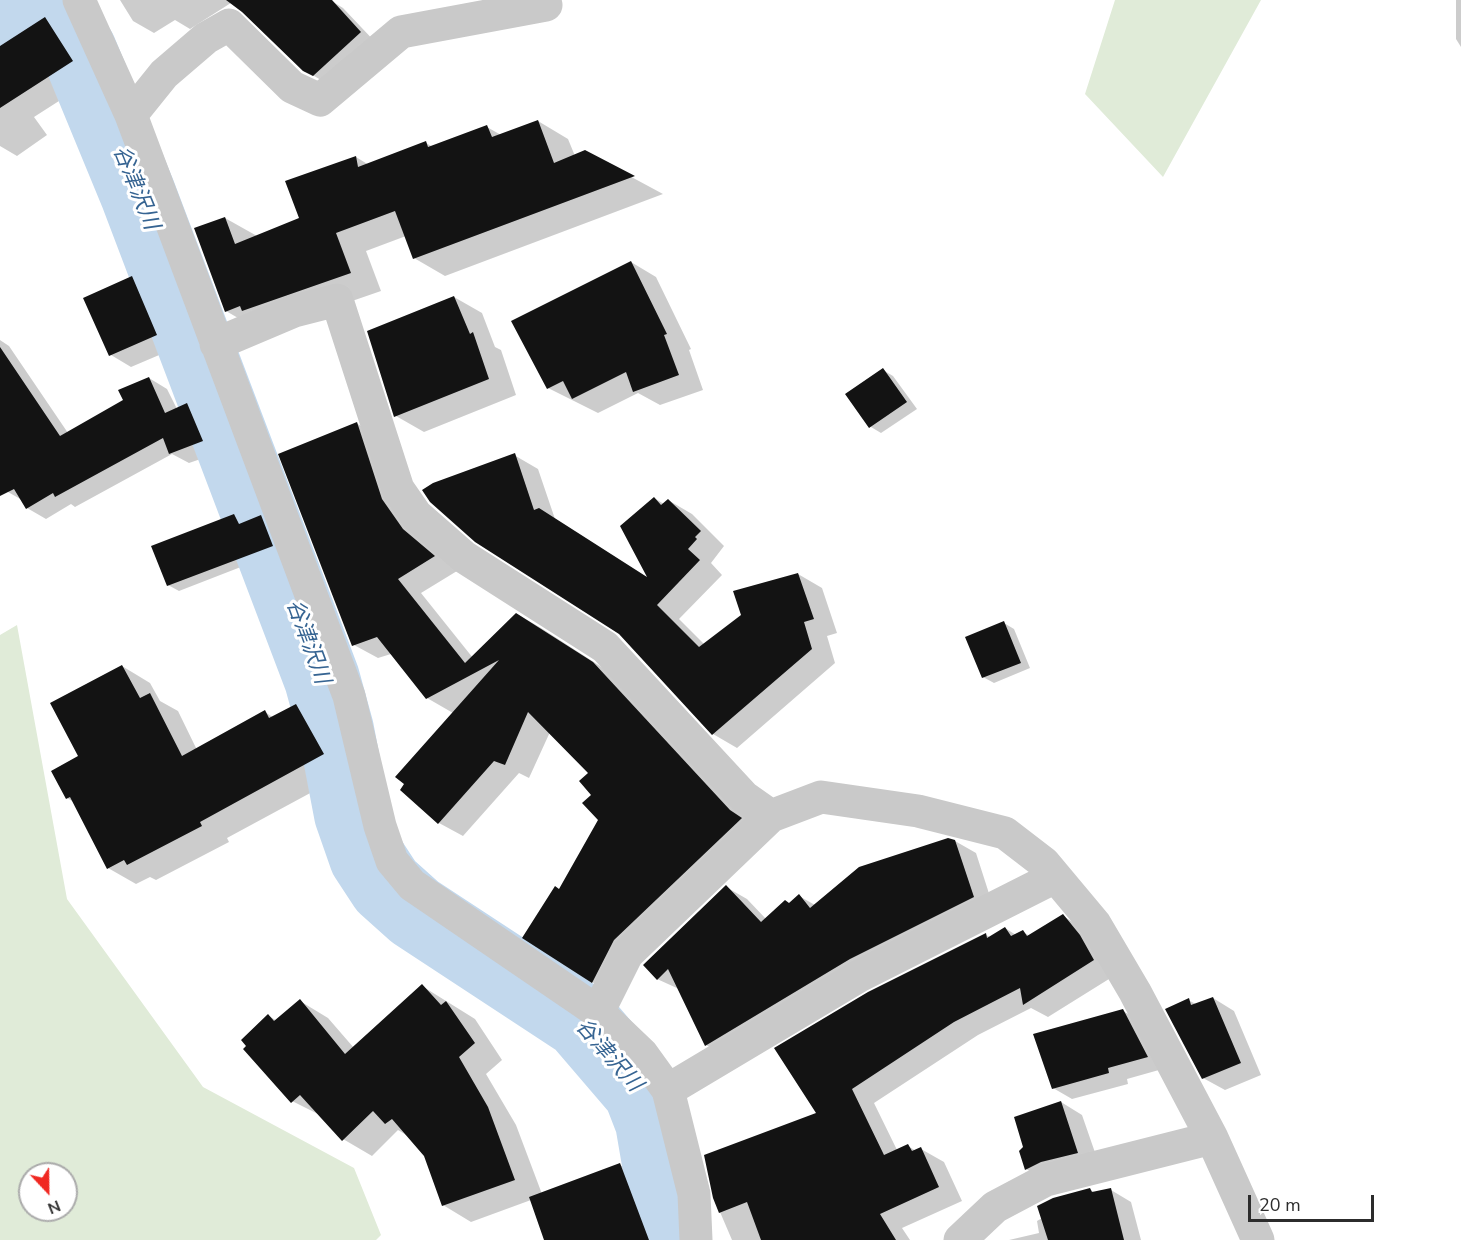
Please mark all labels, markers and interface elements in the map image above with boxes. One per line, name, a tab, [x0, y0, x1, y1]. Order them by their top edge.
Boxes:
water label: 谷津沢川	[106, 142, 164, 234]
water label: 谷津沢川	[280, 596, 334, 688]
water label: 谷津沢川	[569, 1014, 647, 1098]
north arrow	[18, 1162, 78, 1222]
scale bar	[1251, 1183, 1377, 1221]
text: 20 m	[1259, 1193, 1301, 1217]
text: N	[44, 1194, 64, 1219]

